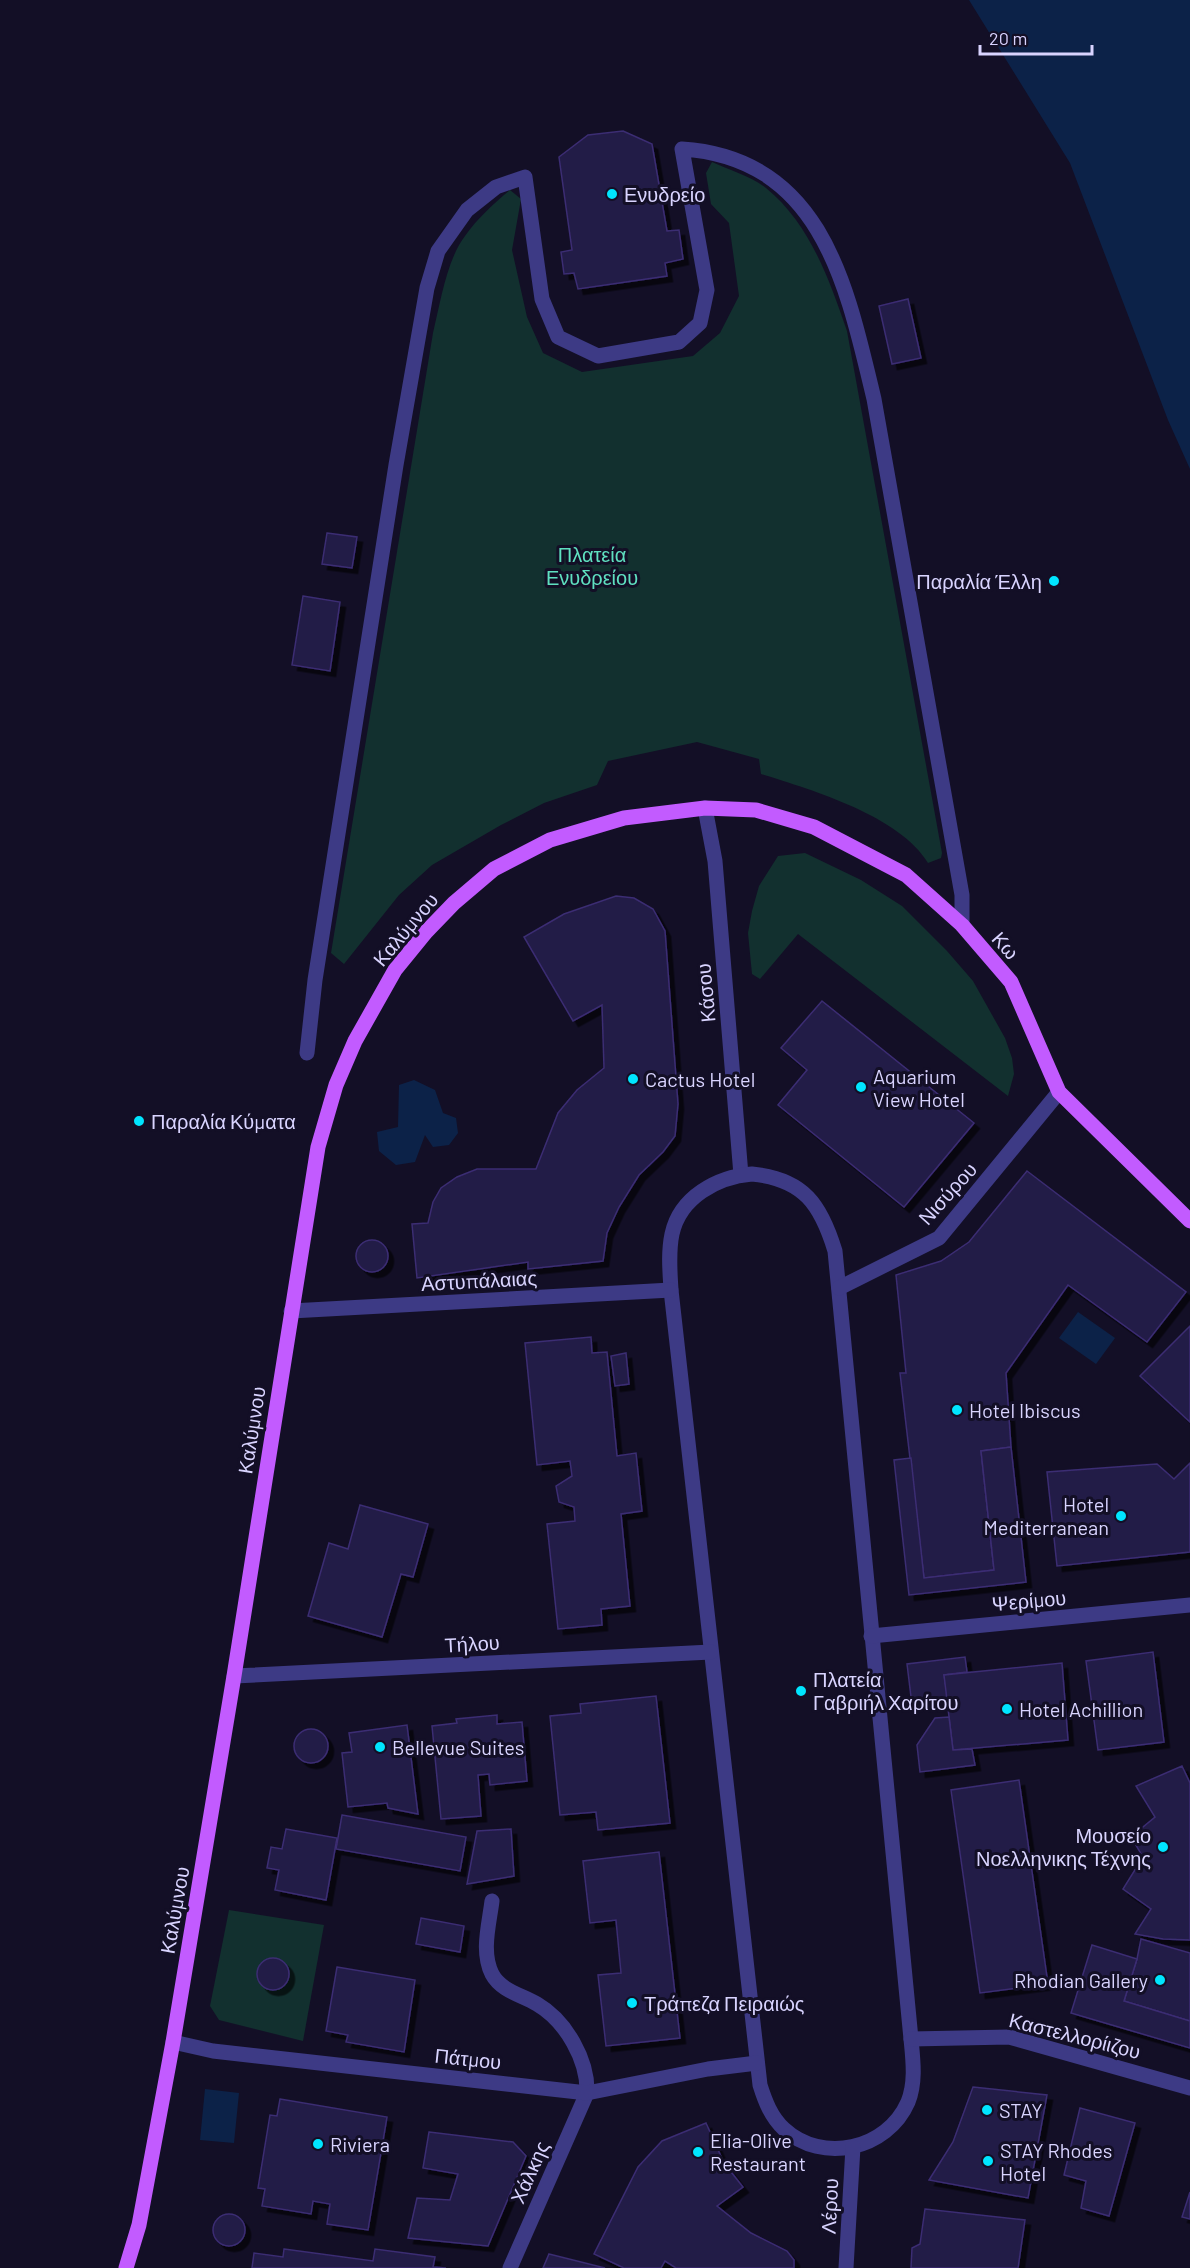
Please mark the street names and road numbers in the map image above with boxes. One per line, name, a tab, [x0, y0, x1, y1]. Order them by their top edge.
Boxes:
street label: Καλύμνου	[367, 888, 443, 970]
street label: Κω	[988, 926, 1024, 964]
street label: Κάσου	[690, 963, 720, 1023]
street label: Νισύρου	[913, 1157, 981, 1229]
street label: Αστυπάλαιας	[420, 1265, 538, 1295]
street label: Καλύμνου	[232, 1385, 270, 1475]
street label: Ψερίμου	[991, 1585, 1067, 1615]
street label: Τήλου	[444, 1630, 500, 1656]
street label: Καλύμνου	[155, 1865, 193, 1955]
street label: Καστελλορίιζου	[1007, 2007, 1143, 2063]
street label: Πάτμου	[433, 2043, 503, 2073]
street label: Χάλκης	[505, 2137, 553, 2207]
street label: Λέρου	[816, 2178, 842, 2234]

